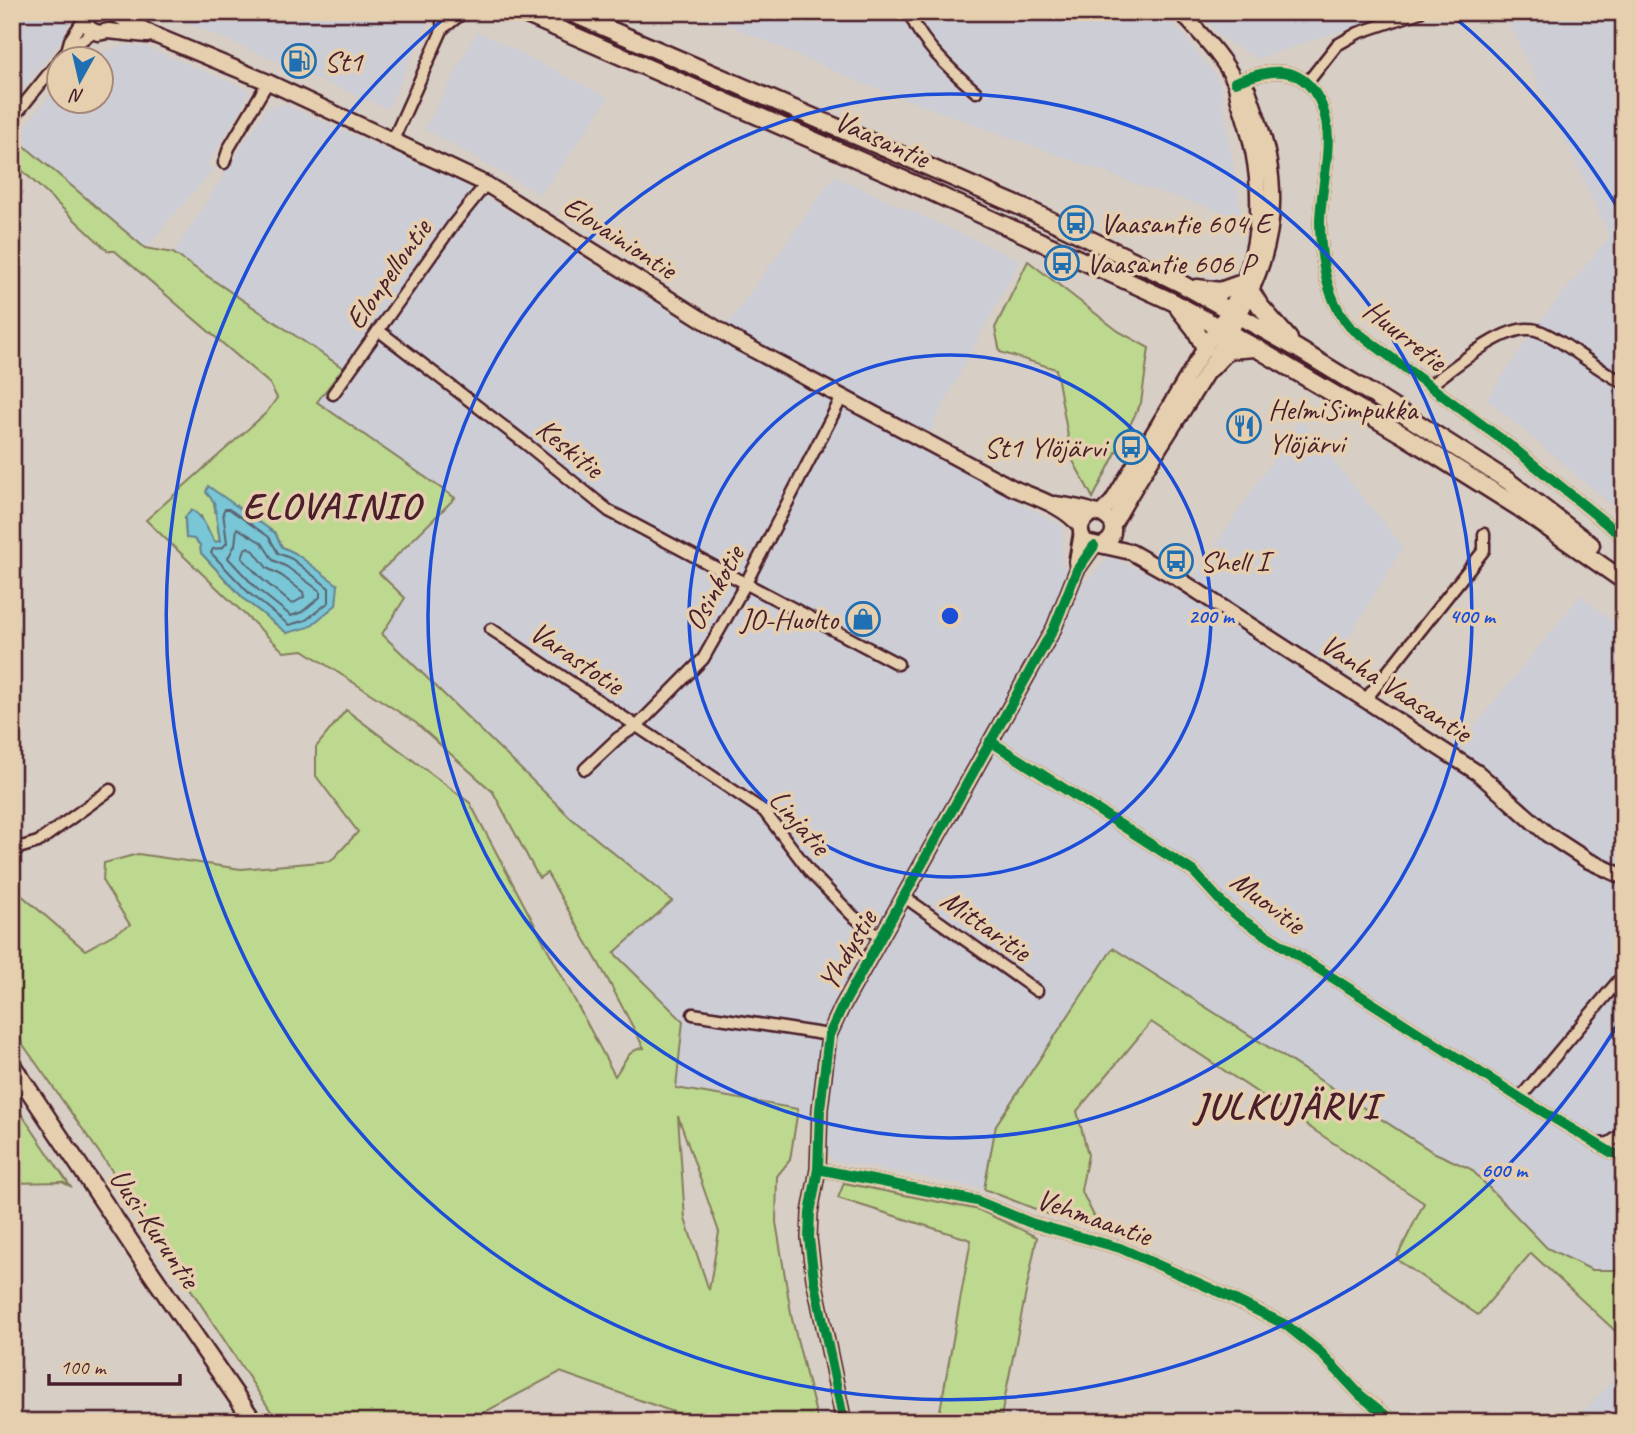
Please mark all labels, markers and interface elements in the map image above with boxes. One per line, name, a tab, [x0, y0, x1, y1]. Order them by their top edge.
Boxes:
fuel station icon: St1	[280, 42, 318, 80]
place label: St1	[324, 42, 364, 80]
north arrow	[46, 46, 116, 116]
text: N	[67, 83, 85, 109]
street label: Vaasantie	[829, 101, 937, 178]
street label: Elovainiontie	[556, 186, 686, 289]
bus stop icon: Vaasantie 604 E	[1057, 204, 1095, 242]
place label: Vaasantie 604 E	[1100, 204, 1275, 242]
street label: Elonpellontie	[336, 210, 441, 336]
bus stop icon: Vaasantie 606 P	[1043, 244, 1081, 282]
place label: Vaasantie 606 P	[1086, 244, 1259, 282]
street label: Huurretie	[1356, 291, 1456, 381]
place label: HelmiSimpukka Ylöjärvi	[1268, 390, 1419, 462]
restaurant icon: HelmiSimpukka Ylöjärvi	[1225, 407, 1263, 445]
street label: Keskitie	[529, 409, 613, 488]
place label: St1 Ylöjärvi	[984, 428, 1109, 466]
bus stop icon: St1 Ylöjärvi	[1112, 428, 1150, 466]
district label: ELOVAINIO	[243, 482, 425, 529]
street label: Osinkotie	[675, 537, 754, 637]
bus stop icon: Shell I	[1157, 542, 1195, 580]
place label: Shell I	[1200, 542, 1275, 580]
place label: JO-Huolto	[738, 600, 839, 638]
shop icon: JO-Huolto	[844, 600, 882, 638]
text: 200 m	[1188, 603, 1236, 629]
text: 400 m	[1449, 603, 1497, 629]
centre of rings	[938, 604, 962, 628]
street label: Varastotie	[523, 613, 633, 704]
street label: Vanha Vaasantie	[1313, 625, 1481, 752]
street label: Linjatie	[761, 781, 841, 865]
street label: Muovitie	[1223, 862, 1315, 944]
street label: Mittaritie	[934, 880, 1040, 971]
street label: Yhdystie	[809, 901, 886, 997]
district label: JULKUJÄRVI	[1192, 1082, 1385, 1129]
text: 600 m	[1481, 1157, 1529, 1183]
street label: Uusi-Kuruntie	[101, 1161, 210, 1297]
street label: Vehmaantie	[1032, 1180, 1159, 1255]
scale bar	[49, 1343, 180, 1387]
text: 100 m	[60, 1354, 107, 1380]

